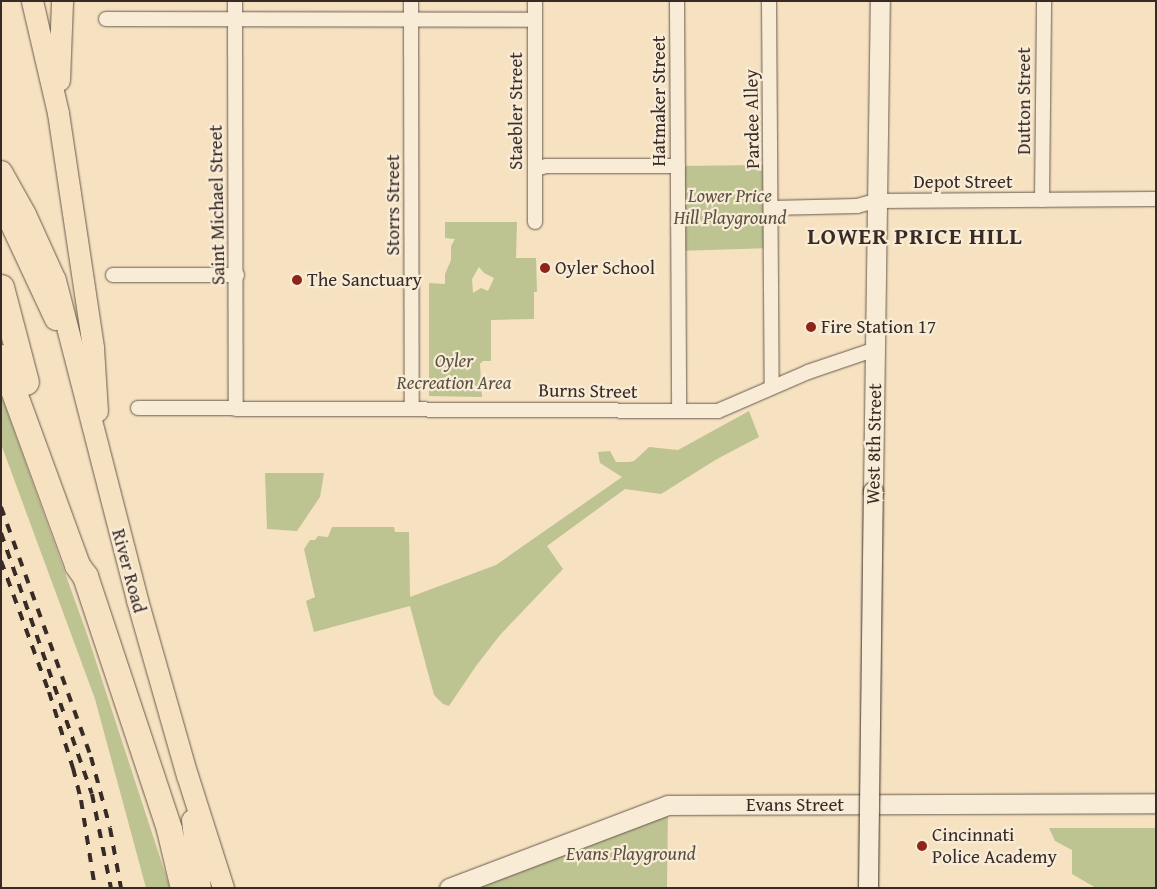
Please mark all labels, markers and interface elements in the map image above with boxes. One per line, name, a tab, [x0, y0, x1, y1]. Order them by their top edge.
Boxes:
street label: Hatmaker Street	[648, 35, 670, 167]
street label: Dutton Street	[1013, 47, 1035, 155]
street label: Staebler Street	[505, 52, 527, 170]
street label: Pardee Alley	[740, 69, 764, 169]
street label: Saint Michael Street	[204, 125, 230, 285]
street label: Storrs Street	[382, 154, 404, 256]
street label: Depot Street	[913, 171, 1013, 193]
park label: Lower Price Hill Playground	[673, 185, 787, 229]
district label: LOWER PRICE HILL	[805, 222, 1025, 250]
place label: Oyler School	[555, 257, 655, 279]
marker: Oyler School	[539, 262, 551, 274]
place label: The Sanctuary	[307, 269, 422, 291]
marker: The Sanctuary	[291, 274, 303, 286]
place label: Fire Station 17	[821, 316, 936, 338]
marker: Fire Station 17	[805, 321, 817, 333]
park label: Oyler Recreation Area	[397, 350, 511, 394]
street label: Burns Street	[538, 379, 638, 403]
street label: West 8th Street	[862, 383, 886, 505]
street label: River Road	[107, 527, 151, 615]
street label: Evans Street	[746, 794, 844, 816]
place label: Cincinnati Police Academy	[932, 824, 1057, 868]
marker: Cincinnati Police Academy	[916, 840, 928, 852]
park label: Evans Playground	[566, 843, 696, 865]

